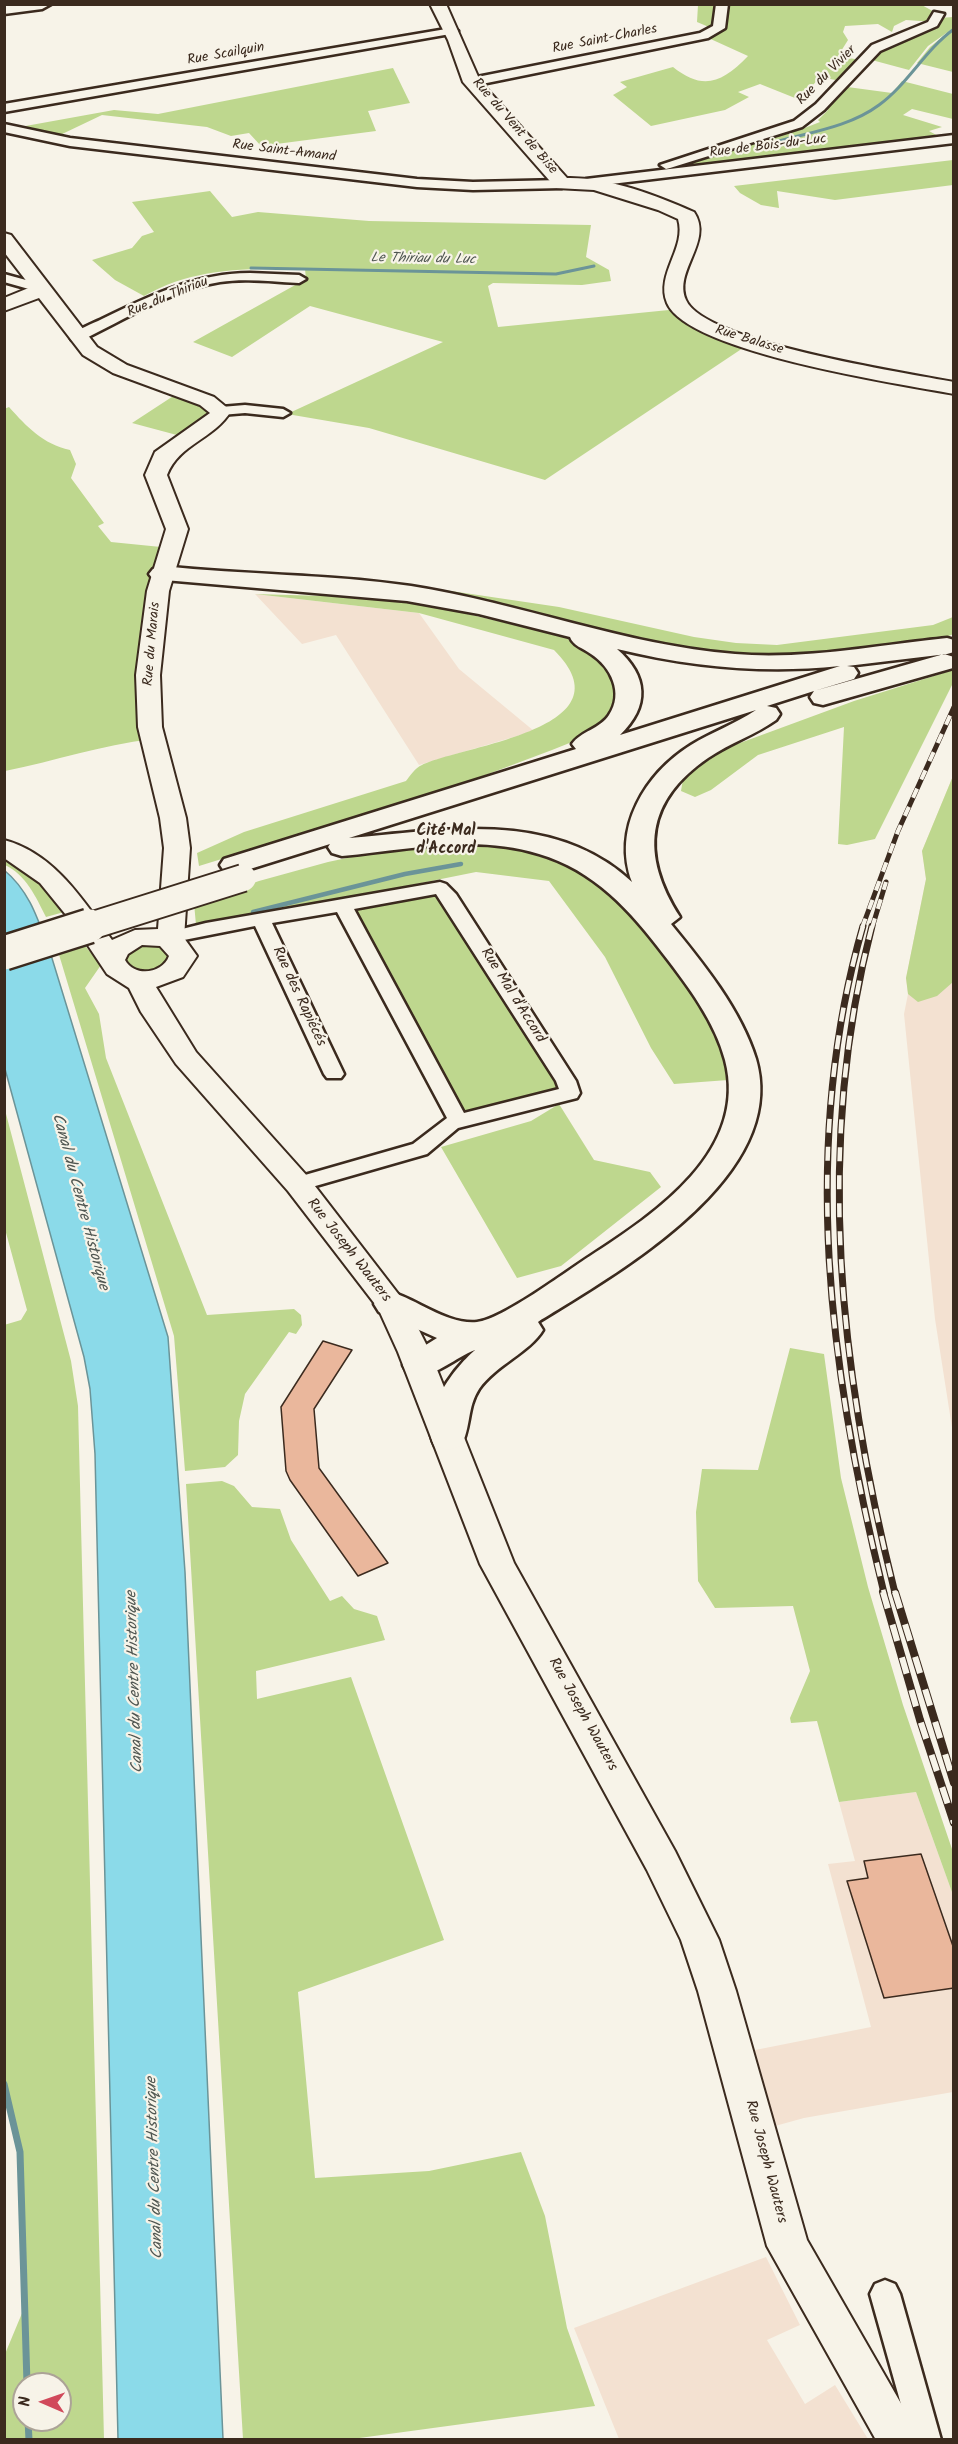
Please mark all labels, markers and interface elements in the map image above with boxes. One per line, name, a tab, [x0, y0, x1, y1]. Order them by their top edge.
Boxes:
street label: Rue Saint-Charles	[551, 22, 659, 58]
street label: Rue Scailquin	[186, 40, 266, 70]
street label: Rue du Vivier	[794, 43, 860, 109]
street label: Rue du Vent de Bise	[468, 76, 560, 178]
street label: Rue de Bois-du-Luc	[709, 132, 827, 162]
street label: Rue Saint-Amand	[231, 137, 337, 167]
water label: Le Thiriau du Luc	[371, 251, 475, 269]
street label: Rue du Thiriau	[125, 274, 211, 322]
street label: Rue Balasse	[713, 323, 785, 359]
street label: Rue du Marais	[141, 601, 165, 687]
district label: Cité Mal d'Accord	[416, 822, 476, 860]
street label: Rue des Rapiécés	[267, 944, 329, 1050]
street label: Rue Mal d'Accord	[476, 945, 548, 1047]
water label: Canal du Centre Historique	[46, 1111, 112, 1293]
street label: Rue Joseph Wauters	[302, 1195, 394, 1307]
water label: Canal du Centre Historique	[123, 1591, 149, 1773]
street label: Rue Joseph Wauters	[543, 1655, 621, 1775]
water label: Canal du Centre Historique	[143, 2077, 169, 2259]
street label: Rue Joseph Wauters	[740, 2098, 790, 2226]
north arrow	[12, 2372, 72, 2432]
text: N	[13, 2396, 38, 2407]

